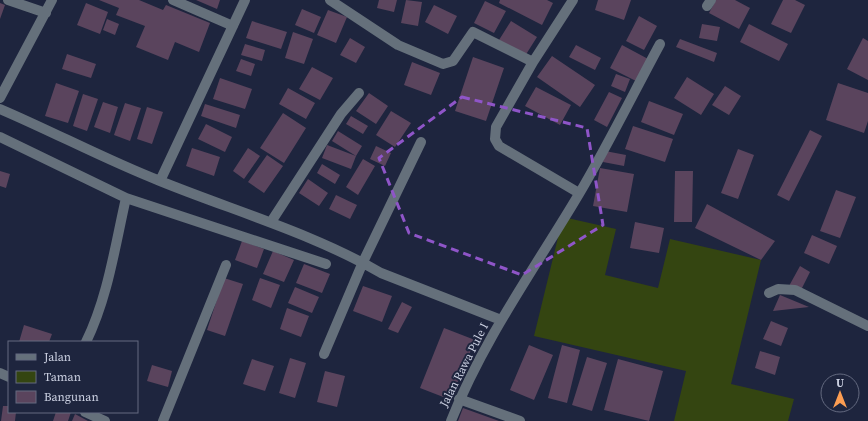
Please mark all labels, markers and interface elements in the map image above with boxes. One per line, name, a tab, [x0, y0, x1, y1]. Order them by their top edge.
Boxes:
street label: Jalan Rawa Pule I	[435, 320, 492, 411]
legend	[8, 341, 138, 413]
text: Jalan	[43, 349, 71, 365]
text: Taman	[44, 369, 81, 385]
north arrow	[820, 373, 860, 413]
text: U	[836, 376, 844, 391]
text: Bangunan	[44, 389, 99, 405]

